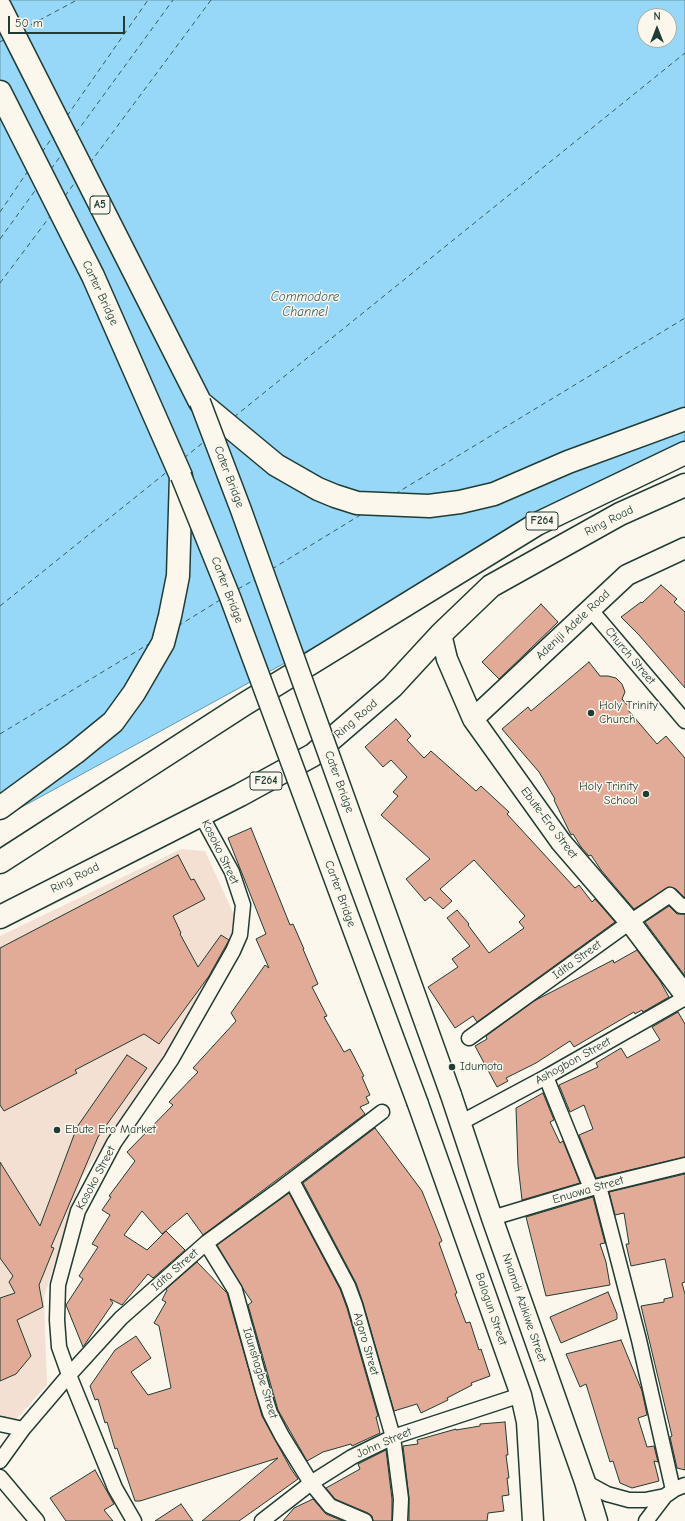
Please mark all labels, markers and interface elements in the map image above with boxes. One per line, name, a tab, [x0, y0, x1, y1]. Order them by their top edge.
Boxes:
scale bar	[10, 8, 127, 34]
north arrow	[637, 8, 677, 48]
text: N	[653, 10, 661, 23]
text: 50 m	[15, 16, 43, 30]
road number: A5	[90, 196, 110, 214]
street label: Carter Bridge	[79, 258, 121, 328]
water label: Commodore Channel	[271, 289, 339, 320]
street label: Cater Bridge	[211, 444, 247, 510]
street label: Ring Road	[582, 503, 636, 539]
road number: F264	[526, 512, 558, 530]
street label: Carter Bridge	[208, 555, 246, 625]
street label: Adeniji Adele Road	[533, 587, 613, 663]
street label: Church Street	[602, 624, 658, 688]
street label: Ring Road	[331, 696, 381, 742]
place label: Holy Trinity Church	[599, 699, 658, 727]
marker: Holy Trinity Church	[586, 708, 596, 718]
street label: Cater Bridge	[321, 749, 357, 815]
road number: F264	[250, 772, 282, 790]
place label: Holy Trinity School	[579, 780, 638, 808]
street label: Ebute-Ero Street	[517, 784, 581, 862]
marker: Holy Trinity School	[641, 789, 651, 799]
street label: Kosoko Street	[198, 817, 242, 887]
street label: Carter Bridge	[321, 859, 359, 929]
street label: Ring Road	[48, 860, 102, 896]
street label: Idita Street	[550, 937, 604, 983]
street label: Ashogbon Street	[533, 1034, 613, 1088]
place label: Idumota	[460, 1060, 503, 1074]
marker: Idumota	[447, 1062, 457, 1072]
place label: Ebute Ero Market	[65, 1123, 156, 1137]
marker: Ebute Ero Market	[52, 1125, 62, 1135]
street label: Kosoko Street	[73, 1144, 119, 1212]
street label: Enuowa Street	[551, 1173, 625, 1207]
street label: Idita Street	[149, 1246, 201, 1294]
street label: Nnamdi Azikiwe Street	[499, 1252, 549, 1364]
street label: Balogun Street	[472, 1271, 510, 1347]
street label: Agoro Street	[350, 1311, 382, 1377]
street label: Idunshagbe Street	[239, 1326, 281, 1420]
street label: John Street	[354, 1424, 414, 1462]

